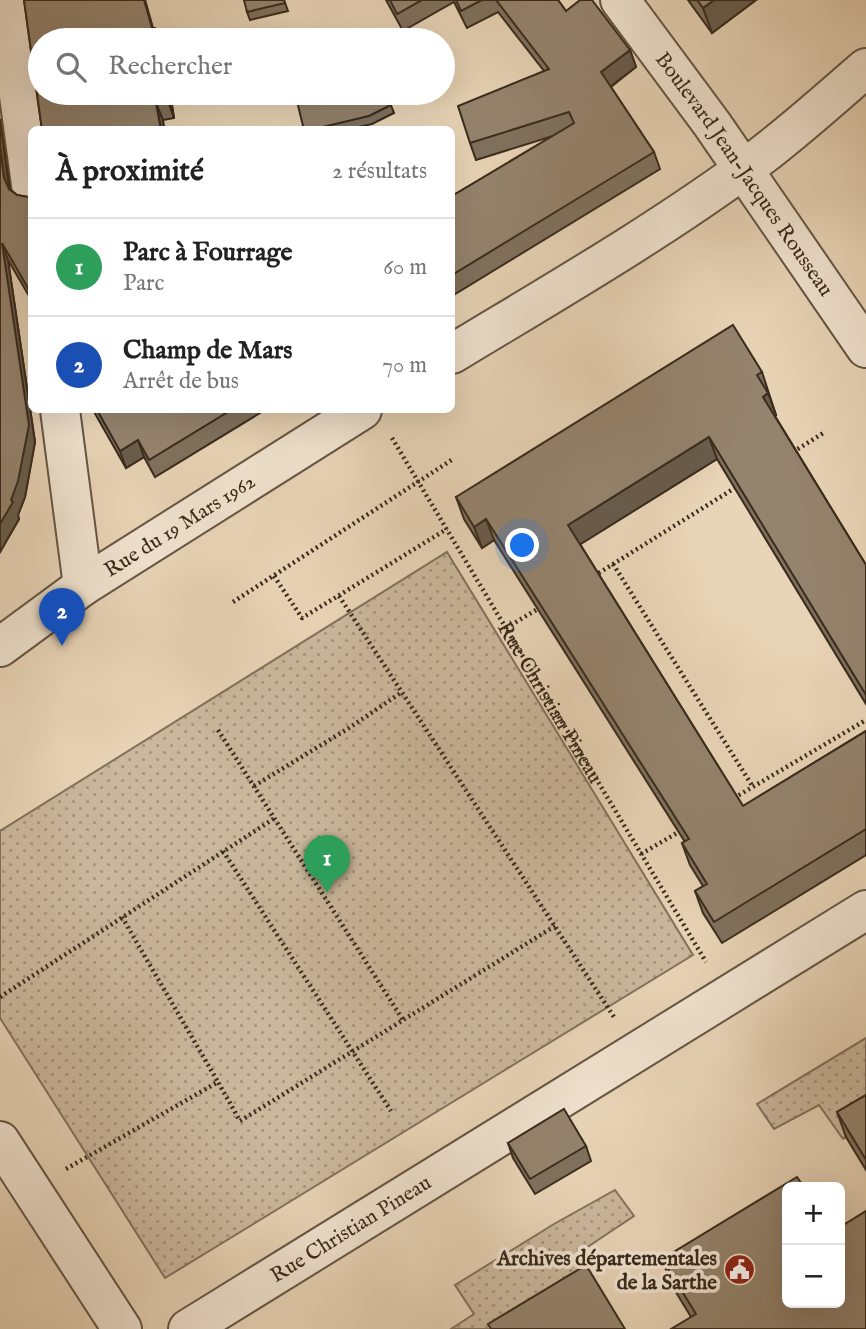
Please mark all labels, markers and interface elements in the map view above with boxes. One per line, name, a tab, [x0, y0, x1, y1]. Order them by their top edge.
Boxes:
search box	[28, 28, 455, 105]
street label: Boulevard Jean-Jacques Rousseau	[648, 47, 839, 302]
icon: search	[52, 48, 90, 86]
text: Rechercher	[108, 50, 232, 83]
text: À proximité	[56, 153, 204, 191]
text: 2 résultats	[332, 157, 427, 186]
text: Parc à Fourrage	[123, 236, 292, 269]
text: 1	[75, 253, 83, 282]
text: 60 m	[383, 253, 427, 282]
text: Parc	[123, 269, 164, 298]
text: Champ de Mars	[123, 334, 292, 367]
text: 2	[74, 351, 84, 380]
text: 70 m	[382, 351, 427, 380]
text: Arrêt de bus	[123, 367, 239, 396]
street label: Rue du 19 Mars 1962	[100, 469, 261, 584]
your location	[505, 528, 539, 562]
pin: 2	[39, 588, 85, 646]
street label: Rue Christian Pineau	[490, 617, 608, 789]
pin: 1	[304, 835, 350, 893]
street label: Rue Christian Pineau	[266, 1170, 437, 1290]
map controls	[782, 1182, 845, 1308]
button: +	[782, 1182, 845, 1245]
button: −	[782, 1245, 845, 1308]
place label: Archives départementales de la Sarthe	[496, 1246, 717, 1297]
public building icon: Archives départementales de la Sarthe	[723, 1253, 757, 1287]

